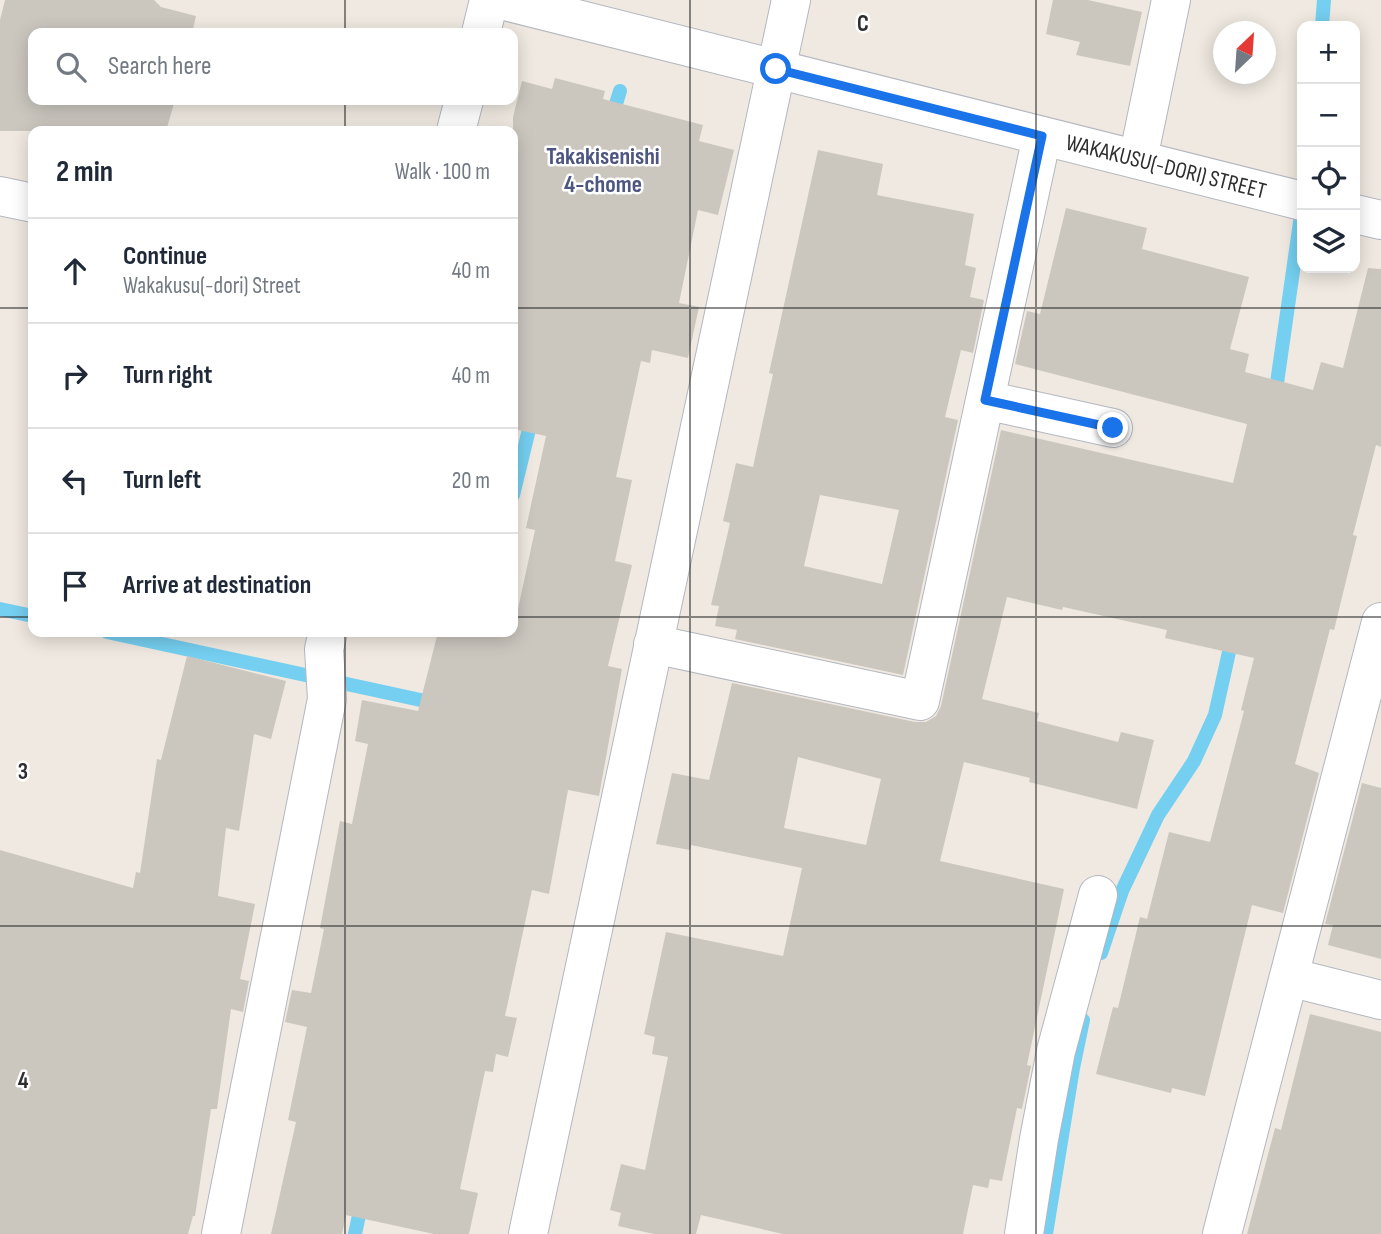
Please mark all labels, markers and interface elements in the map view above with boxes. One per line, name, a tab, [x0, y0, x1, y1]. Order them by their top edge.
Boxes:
text: C	[857, 10, 869, 38]
north arrow	[1213, 21, 1276, 84]
map controls	[1297, 21, 1360, 273]
button: +	[1297, 21, 1360, 84]
search box	[28, 28, 518, 105]
icon: search	[52, 48, 90, 86]
text: Search here	[108, 51, 211, 82]
route start	[760, 53, 791, 84]
button: −	[1297, 84, 1360, 147]
street label: WAKAKUSU(-DORI) STREET	[1063, 129, 1269, 205]
district label: Takakisenishi 4-chome	[546, 142, 660, 199]
button: locate	[1297, 147, 1360, 210]
text: 2 min	[56, 154, 113, 190]
text: Walk · 100 m	[395, 158, 490, 186]
button: layers	[1297, 210, 1360, 273]
text: Continue	[123, 241, 207, 272]
icon: ahead	[56, 252, 94, 290]
text: 40 m	[452, 257, 490, 285]
text: Wakakusu(-dori) Street	[123, 272, 301, 300]
icon: right	[56, 357, 94, 395]
text: Turn right	[123, 360, 212, 391]
text: 40 m	[452, 362, 490, 390]
route end	[1097, 412, 1128, 443]
icon: left	[56, 462, 94, 500]
text: Turn left	[123, 465, 201, 496]
text: 20 m	[452, 467, 490, 495]
icon: arrive	[56, 567, 94, 605]
text: Arrive at destination	[123, 570, 311, 601]
text: 3	[18, 758, 28, 786]
text: 4	[18, 1067, 29, 1095]

